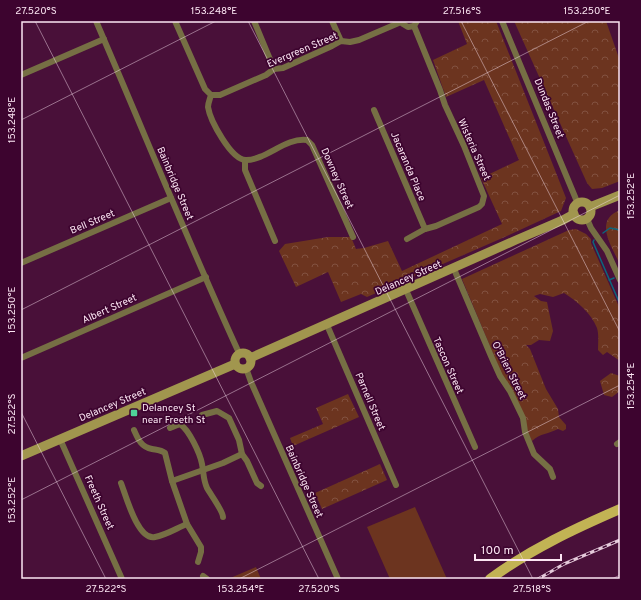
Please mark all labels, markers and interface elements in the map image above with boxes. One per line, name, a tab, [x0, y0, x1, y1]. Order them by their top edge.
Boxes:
text: 27.520°S	[15, 5, 57, 18]
text: 153.248°E	[191, 5, 237, 18]
text: 27.516°S	[443, 5, 481, 18]
text: 153.250°E	[564, 5, 610, 18]
street label: Evergreen Street	[265, 30, 340, 71]
street label: Dundas Street	[531, 77, 567, 141]
text: 153.248°E	[6, 97, 19, 143]
street label: Wisteria Street	[454, 117, 493, 183]
street label: Jacaranda Place	[387, 130, 428, 203]
street label: Bainbridge Street	[153, 145, 196, 222]
street label: Downey Street	[317, 146, 356, 211]
text: 153.252°E	[625, 173, 638, 219]
street label: Bell Street	[68, 207, 117, 238]
street label: Delancey Street	[373, 258, 444, 299]
text: 153.250°E	[6, 287, 19, 333]
street label: Albert Street	[80, 291, 139, 327]
street label: Tascon Street	[429, 335, 466, 396]
street label: O'Brien Street	[488, 339, 529, 402]
text: 153.254°E	[625, 363, 638, 409]
street label: Parnell Street	[352, 371, 388, 433]
street label: Delancey Street	[77, 385, 148, 425]
text: 27.522°S	[6, 394, 19, 434]
place label: Delancey St near Freeth St	[142, 402, 206, 427]
marker: Delancey St near Freeth St	[129, 408, 139, 418]
street label: Bainbridge Street	[282, 443, 326, 520]
street label: Freeth Street	[81, 473, 117, 532]
text: 153.252°E	[6, 477, 19, 523]
scale bar	[475, 536, 561, 562]
text: 100 m	[481, 543, 514, 559]
text: 27.522°S	[86, 583, 126, 596]
text: 153.254°E	[218, 583, 264, 596]
text: 27.520°S	[298, 583, 340, 596]
text: 27.518°S	[513, 583, 551, 596]

